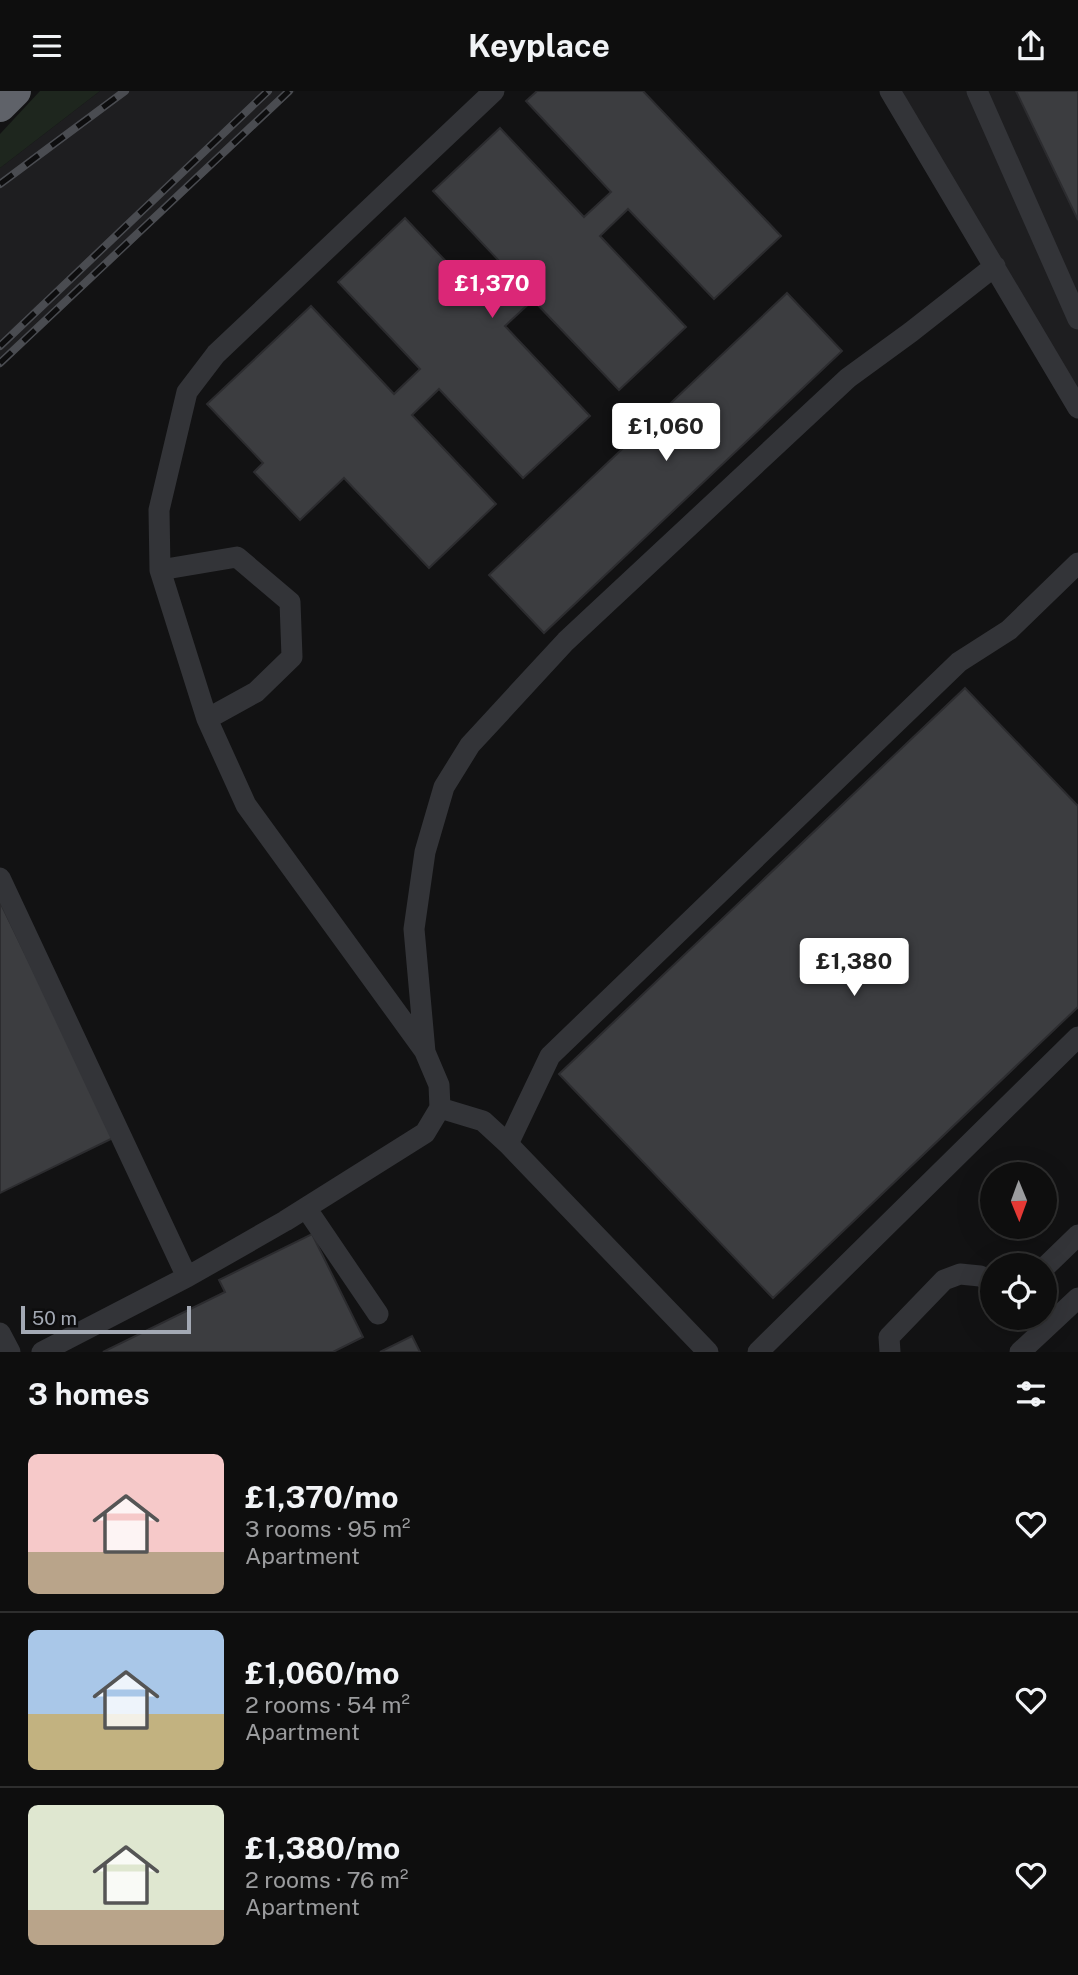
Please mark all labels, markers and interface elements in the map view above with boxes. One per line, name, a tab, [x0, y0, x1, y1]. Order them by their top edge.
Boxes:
icon: menu	[28, 27, 66, 65]
text: Keyplace	[468, 27, 610, 64]
icon: share	[1012, 27, 1050, 65]
pin: £1,370	[435, 261, 549, 320]
text: £1,370	[454, 269, 530, 296]
pin: £1,060	[609, 403, 723, 463]
text: £1,060	[628, 412, 704, 439]
pin: £1,380	[797, 939, 911, 998]
text: £1,380	[816, 947, 892, 974]
north arrow	[980, 1162, 1057, 1239]
map controls	[980, 1162, 1057, 1330]
button: locate	[980, 1253, 1057, 1330]
scale bar	[21, 1303, 191, 1335]
text: 50 m	[32, 1307, 77, 1329]
icon: filters	[1012, 1375, 1050, 1413]
text: 3 homes	[28, 1376, 150, 1412]
text: £1,370/mo	[245, 1479, 398, 1515]
icon: home	[84, 1482, 168, 1566]
icon: heart	[1012, 1505, 1050, 1543]
text: 3 rooms · 95 m²	[245, 1515, 411, 1542]
text: Apartment	[245, 1542, 360, 1569]
text: £1,060/mo	[245, 1655, 399, 1691]
icon: home	[84, 1658, 168, 1742]
icon: heart	[1012, 1681, 1050, 1719]
text: 2 rooms · 54 m²	[245, 1691, 410, 1718]
text: Apartment	[245, 1718, 360, 1745]
text: £1,380/mo	[245, 1830, 400, 1866]
icon: home	[84, 1833, 168, 1917]
icon: heart	[1012, 1856, 1050, 1894]
text: 2 rooms · 76 m²	[245, 1866, 408, 1893]
text: Apartment	[245, 1893, 360, 1920]

